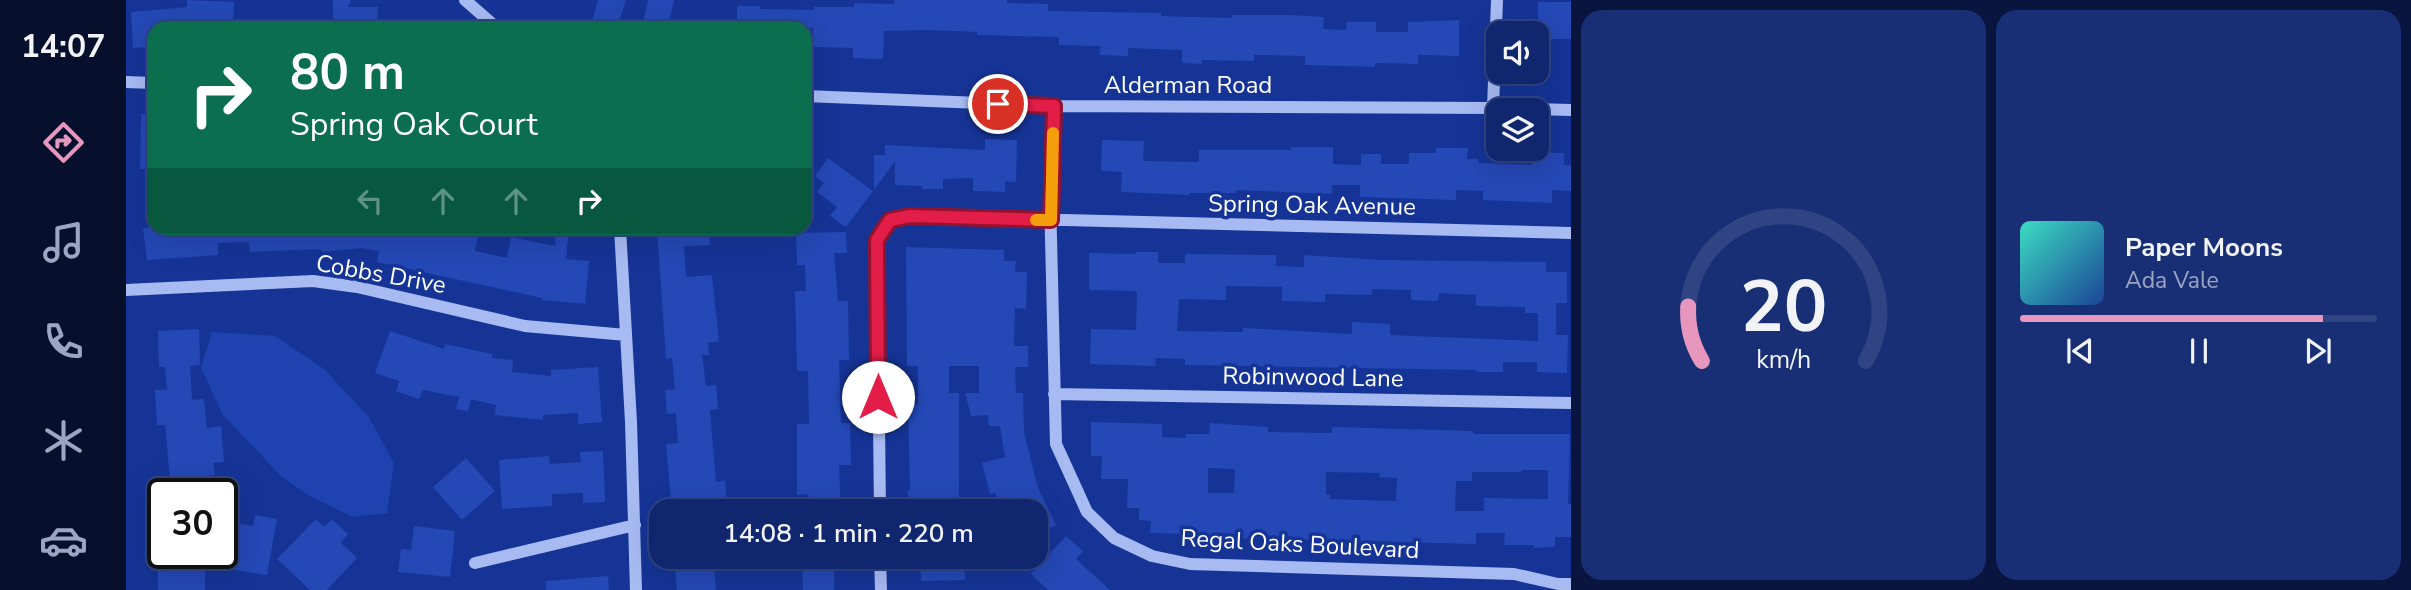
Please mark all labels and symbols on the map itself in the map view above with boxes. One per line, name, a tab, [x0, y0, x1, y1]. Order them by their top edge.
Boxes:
street label: Alderman Road	[1104, 69, 1272, 101]
pin	[968, 74, 1028, 134]
street label: Spring Oak Avenue	[1208, 187, 1416, 223]
street label: Cobbs Drive	[314, 247, 448, 301]
street label: Robinwood Lane	[1222, 359, 1404, 395]
position arrow	[841, 360, 915, 434]
speed limit sign: 30	[147, 478, 238, 569]
street label: Regal Oaks Boulevard	[1180, 522, 1420, 566]

